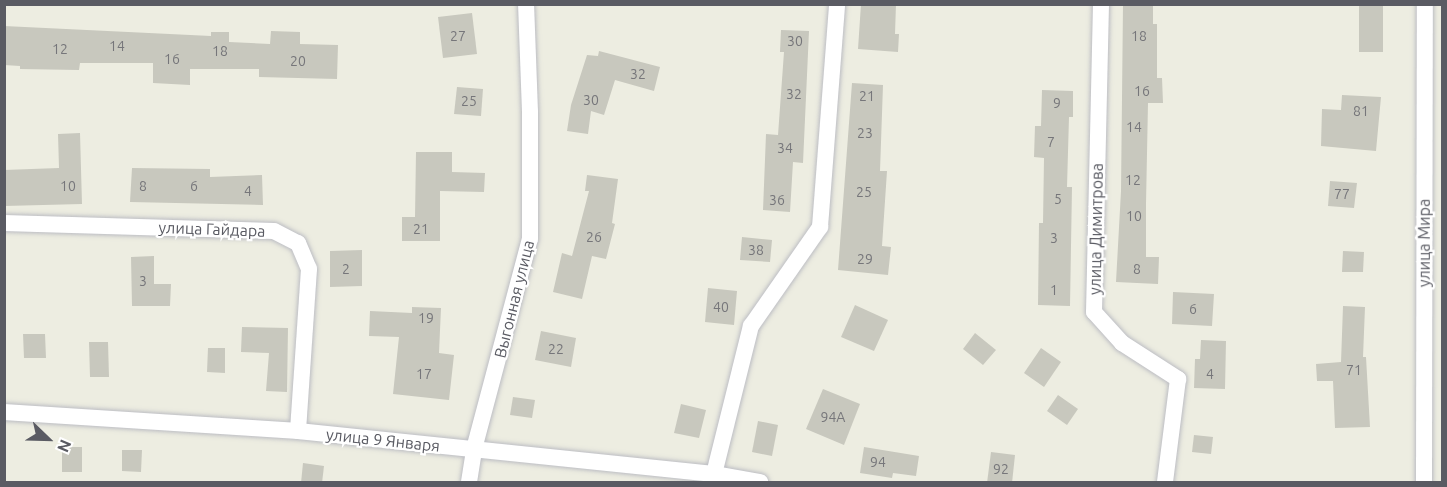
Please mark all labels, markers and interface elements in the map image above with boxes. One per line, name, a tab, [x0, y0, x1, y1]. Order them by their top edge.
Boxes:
house number: 27	[450, 28, 466, 44]
house number: 18	[1131, 28, 1147, 44]
house number: 30	[787, 33, 803, 49]
house number: 14	[109, 38, 125, 54]
house number: 12	[52, 41, 68, 57]
house number: 18	[212, 43, 228, 59]
house number: 16	[164, 51, 180, 67]
house number: 20	[290, 53, 306, 69]
house number: 32	[630, 66, 646, 82]
house number: 16	[1134, 83, 1150, 99]
house number: 32	[786, 86, 802, 102]
house number: 21	[859, 88, 875, 104]
house number: 30	[583, 92, 599, 108]
house number: 25	[461, 93, 477, 109]
house number: 9	[1053, 95, 1061, 111]
house number: 81	[1353, 103, 1369, 119]
house number: 14	[1126, 119, 1142, 135]
house number: 23	[857, 125, 873, 141]
house number: 7	[1047, 134, 1055, 150]
house number: 34	[777, 140, 793, 156]
street label: улица Димитрова	[1085, 163, 1107, 295]
house number: 12	[1125, 172, 1141, 188]
house number: 10	[60, 178, 76, 194]
house number: 8	[139, 178, 147, 194]
house number: 6	[190, 178, 198, 194]
house number: 4	[244, 183, 252, 199]
house number: 25	[856, 184, 872, 200]
house number: 77	[1334, 186, 1350, 202]
house number: 5	[1054, 191, 1062, 207]
house number: 36	[769, 192, 785, 208]
street label: улица Мира	[1414, 199, 1434, 287]
house number: 10	[1126, 208, 1142, 224]
street label: улица Гайдара	[158, 218, 266, 240]
house number: 21	[413, 221, 429, 237]
house number: 26	[586, 229, 602, 245]
house number: 3	[1050, 230, 1058, 246]
street label: Выгонная улица	[490, 238, 538, 360]
house number: 38	[748, 242, 764, 258]
house number: 29	[857, 251, 873, 267]
house number: 2	[342, 261, 350, 277]
house number: 8	[1133, 261, 1141, 277]
house number: 3	[139, 273, 147, 289]
house number: 1	[1050, 282, 1058, 298]
house number: 40	[713, 299, 729, 315]
house number: 6	[1189, 301, 1197, 317]
house number: 19	[418, 310, 434, 326]
house number: 22	[548, 341, 564, 357]
house number: 71	[1346, 362, 1362, 378]
house number: 17	[416, 366, 432, 382]
house number: 4	[1206, 366, 1214, 382]
north arrow	[18, 409, 78, 469]
house number: 94А	[821, 409, 845, 425]
street label: улица 9 Января	[325, 424, 441, 456]
text: N	[54, 437, 75, 455]
house number: 94	[870, 454, 886, 470]
house number: 92	[993, 461, 1009, 477]

